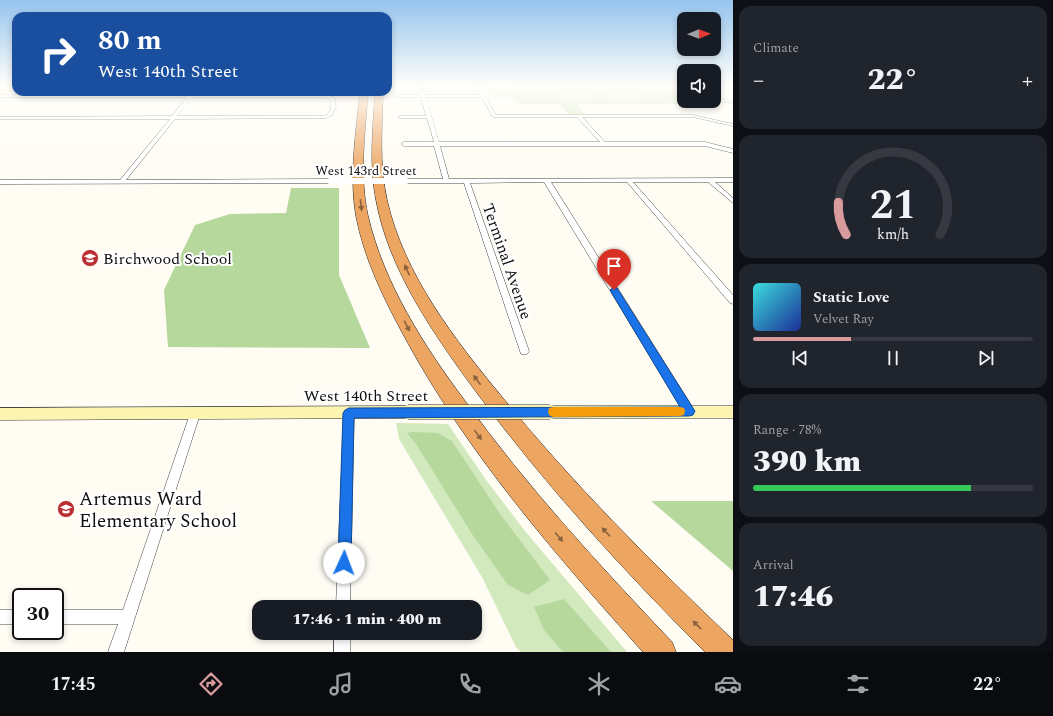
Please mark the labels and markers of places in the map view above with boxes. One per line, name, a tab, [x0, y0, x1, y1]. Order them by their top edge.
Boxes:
place label: Birchwood School	[103, 247, 232, 271]
school or university icon: Birchwood School	[80, 248, 100, 268]
pin	[597, 249, 631, 290]
place label: Artemus Ward Elementary School	[79, 485, 237, 536]
school or university icon: Artemus Ward Elementary School	[56, 499, 76, 519]

